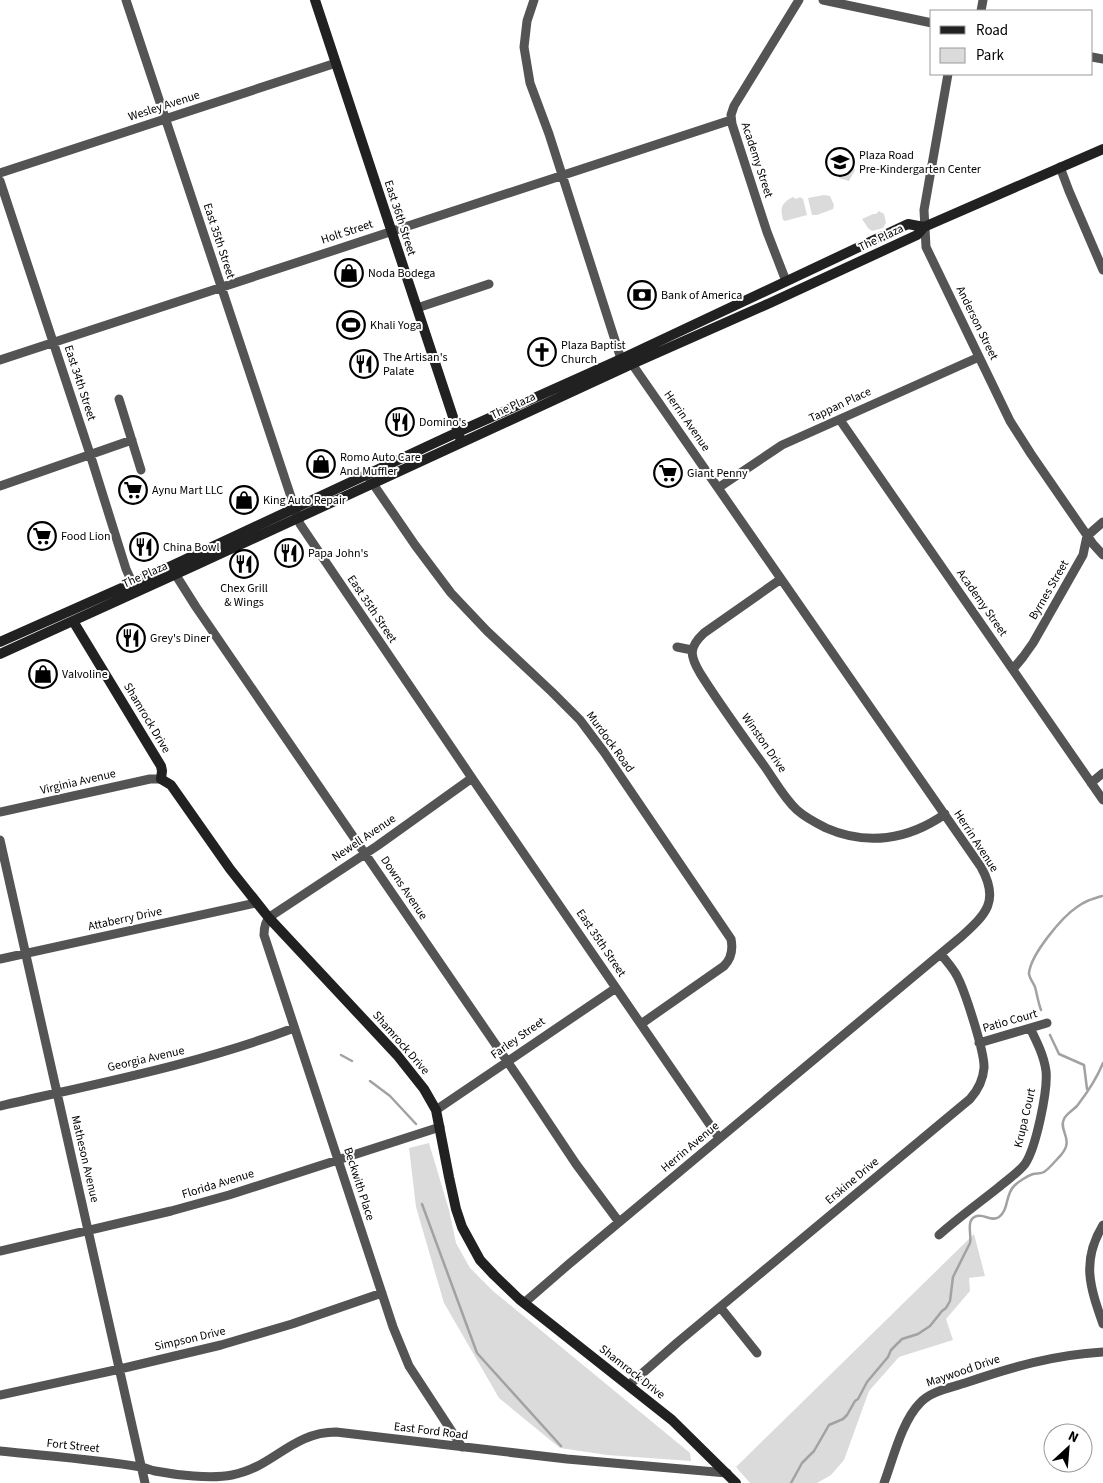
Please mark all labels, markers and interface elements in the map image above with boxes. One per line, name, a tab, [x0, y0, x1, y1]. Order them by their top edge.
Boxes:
legend	[930, 10, 1093, 75]
text: Road	[976, 20, 1008, 41]
text: Park	[976, 45, 1005, 66]
street label: Wesley Avenue	[126, 86, 202, 126]
street label: Academy Street	[737, 120, 777, 200]
school or university icon: Plaza Road Pre-Kindergarten Center	[825, 147, 855, 177]
place label: Plaza Road Pre-Kindergarten Center	[859, 147, 982, 178]
street label: East 36th Street	[380, 178, 420, 258]
street label: East 35th Street	[199, 201, 239, 281]
street label: Holt Street	[319, 216, 375, 248]
street label: The Plaza	[856, 220, 906, 256]
shop icon: Noda Bodega	[334, 258, 364, 288]
place label: Noda Bodega	[368, 265, 435, 282]
bank icon: Bank of America	[627, 280, 657, 310]
street label: Anderson Street	[952, 283, 1002, 363]
place label: Bank of America	[661, 287, 742, 304]
sports icon: Khali Yoga	[336, 310, 366, 340]
place label: Khali Yoga	[370, 317, 422, 334]
church icon: Plaza Baptist Church	[527, 337, 557, 367]
place label: Plaza Baptist Church	[561, 337, 626, 368]
street label: East 34th Street	[60, 343, 100, 423]
restaurant icon: The Artisan's Palate	[349, 349, 379, 379]
place label: The Artisan's Palate	[383, 349, 447, 380]
street label: Tappan Place	[806, 383, 874, 427]
street label: Herrin Avenue	[660, 387, 714, 455]
street label: The Plaza	[488, 388, 538, 424]
restaurant icon: Domino's	[385, 407, 415, 437]
place label: Domino's	[419, 414, 466, 431]
shop icon: Romo Auto Care And Muffler	[306, 449, 336, 479]
place label: Romo Auto Care And Muffler	[340, 449, 421, 480]
supermarket icon: Giant Penny	[653, 458, 683, 488]
place label: Giant Penny	[687, 465, 748, 482]
supermarket icon: Aynu Mart LLC	[118, 475, 148, 505]
place label: Aynu Mart LLC	[152, 482, 223, 499]
shop icon: King Auto Repair	[229, 485, 259, 515]
place label: King Auto Repair	[263, 492, 347, 509]
supermarket icon: Food Lion	[27, 521, 57, 551]
place label: Food Lion	[61, 528, 111, 545]
restaurant icon: China Bowl	[129, 532, 159, 562]
restaurant icon: Papa John's	[274, 538, 304, 568]
place label: China Bowl	[163, 539, 220, 556]
place label: Papa John's	[308, 545, 368, 562]
restaurant icon: Chex Grill & Wings	[229, 549, 259, 579]
street label: The Plaza	[120, 557, 170, 593]
street label: Byrnes Street	[1025, 557, 1073, 623]
street label: Academy Street	[953, 566, 1011, 640]
street label: East 35th Street	[343, 572, 401, 646]
place label: Chex Grill & Wings	[220, 580, 268, 611]
restaurant icon: Grey's Diner	[116, 623, 146, 653]
place label: Grey's Diner	[150, 630, 211, 647]
shop icon: Valvoline	[28, 659, 58, 689]
place label: Valvoline	[62, 666, 108, 683]
street label: Shamrock Drive	[119, 680, 175, 756]
street label: Murdock Road	[582, 708, 638, 776]
street label: Winston Drive	[737, 710, 791, 776]
street label: Virginia Avenue	[39, 765, 118, 799]
street label: Herrin Avenue	[950, 807, 1002, 875]
street label: Newell Avenue	[329, 810, 399, 866]
street label: Downs Avenue	[376, 853, 432, 923]
street label: Attaberry Drive	[86, 903, 164, 935]
street label: East 35th Street	[572, 906, 630, 980]
street label: Patio Court	[981, 1005, 1039, 1037]
street label: Shamrock Drive	[369, 1007, 433, 1079]
street label: Farley Street	[487, 1013, 549, 1063]
street label: Georgia Avenue	[106, 1042, 186, 1076]
street label: Krupa Court	[1010, 1087, 1040, 1149]
street label: Matheson Avenue	[67, 1114, 103, 1204]
street label: Herrin Avenue	[657, 1118, 723, 1176]
street label: Beckwith Place	[339, 1145, 379, 1223]
street label: Erskine Drive	[822, 1153, 883, 1208]
street label: Florida Avenue	[180, 1165, 256, 1203]
street label: Simpson Drive	[153, 1323, 227, 1355]
street label: Shamrock Drive	[596, 1341, 669, 1403]
street label: Maywood Drive	[924, 1350, 1002, 1392]
street label: East Ford Road	[393, 1418, 469, 1444]
north arrow	[1043, 1423, 1093, 1473]
text: N	[1065, 1426, 1082, 1448]
street label: Fort Street	[46, 1435, 100, 1457]

